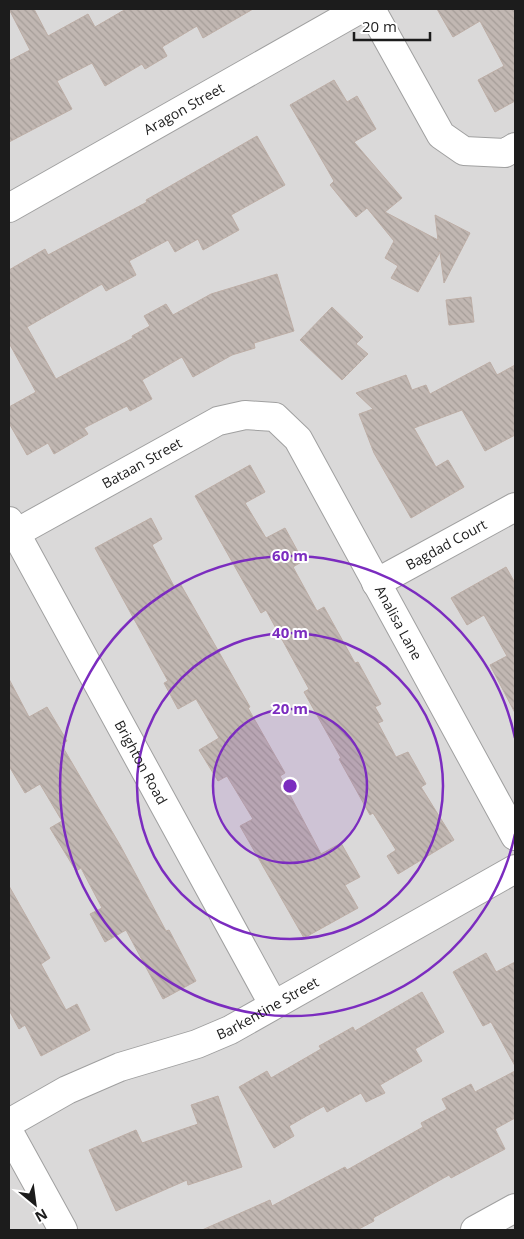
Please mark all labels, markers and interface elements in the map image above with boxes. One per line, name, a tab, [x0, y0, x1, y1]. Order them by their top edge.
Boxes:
scale bar	[354, 10, 430, 42]
text: 20 m	[362, 16, 397, 36]
street label: Aragon Street	[140, 78, 227, 139]
street label: Bataan Street	[98, 433, 185, 493]
street label: Bagdad Court	[402, 514, 490, 574]
text: 60 m	[272, 545, 308, 565]
street label: Analisa Lane	[371, 582, 427, 663]
text: 40 m	[272, 622, 308, 642]
text: 20 m	[272, 698, 308, 718]
street label: Brighton Road	[111, 716, 172, 808]
centre of rings	[281, 777, 299, 795]
street label: Barkentine Street	[213, 972, 322, 1044]
north arrow	[10, 1179, 60, 1229]
text: N	[32, 1205, 51, 1227]

